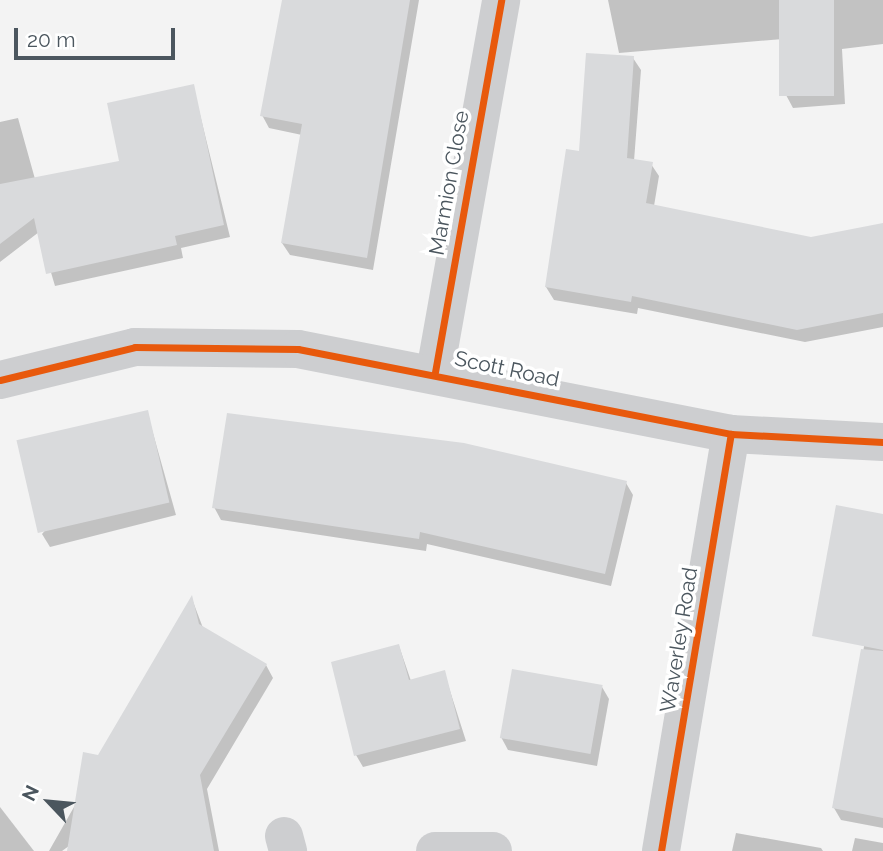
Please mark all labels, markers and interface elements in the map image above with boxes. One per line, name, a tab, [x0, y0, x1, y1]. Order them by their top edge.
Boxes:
scale bar	[18, 14, 178, 58]
text: 20 m	[27, 27, 75, 52]
street label: Marmion Close	[424, 109, 474, 257]
street label: Scott Road	[452, 346, 562, 392]
street label: Waverley Road	[655, 565, 703, 715]
north arrow	[14, 767, 84, 837]
text: N	[17, 781, 43, 804]

